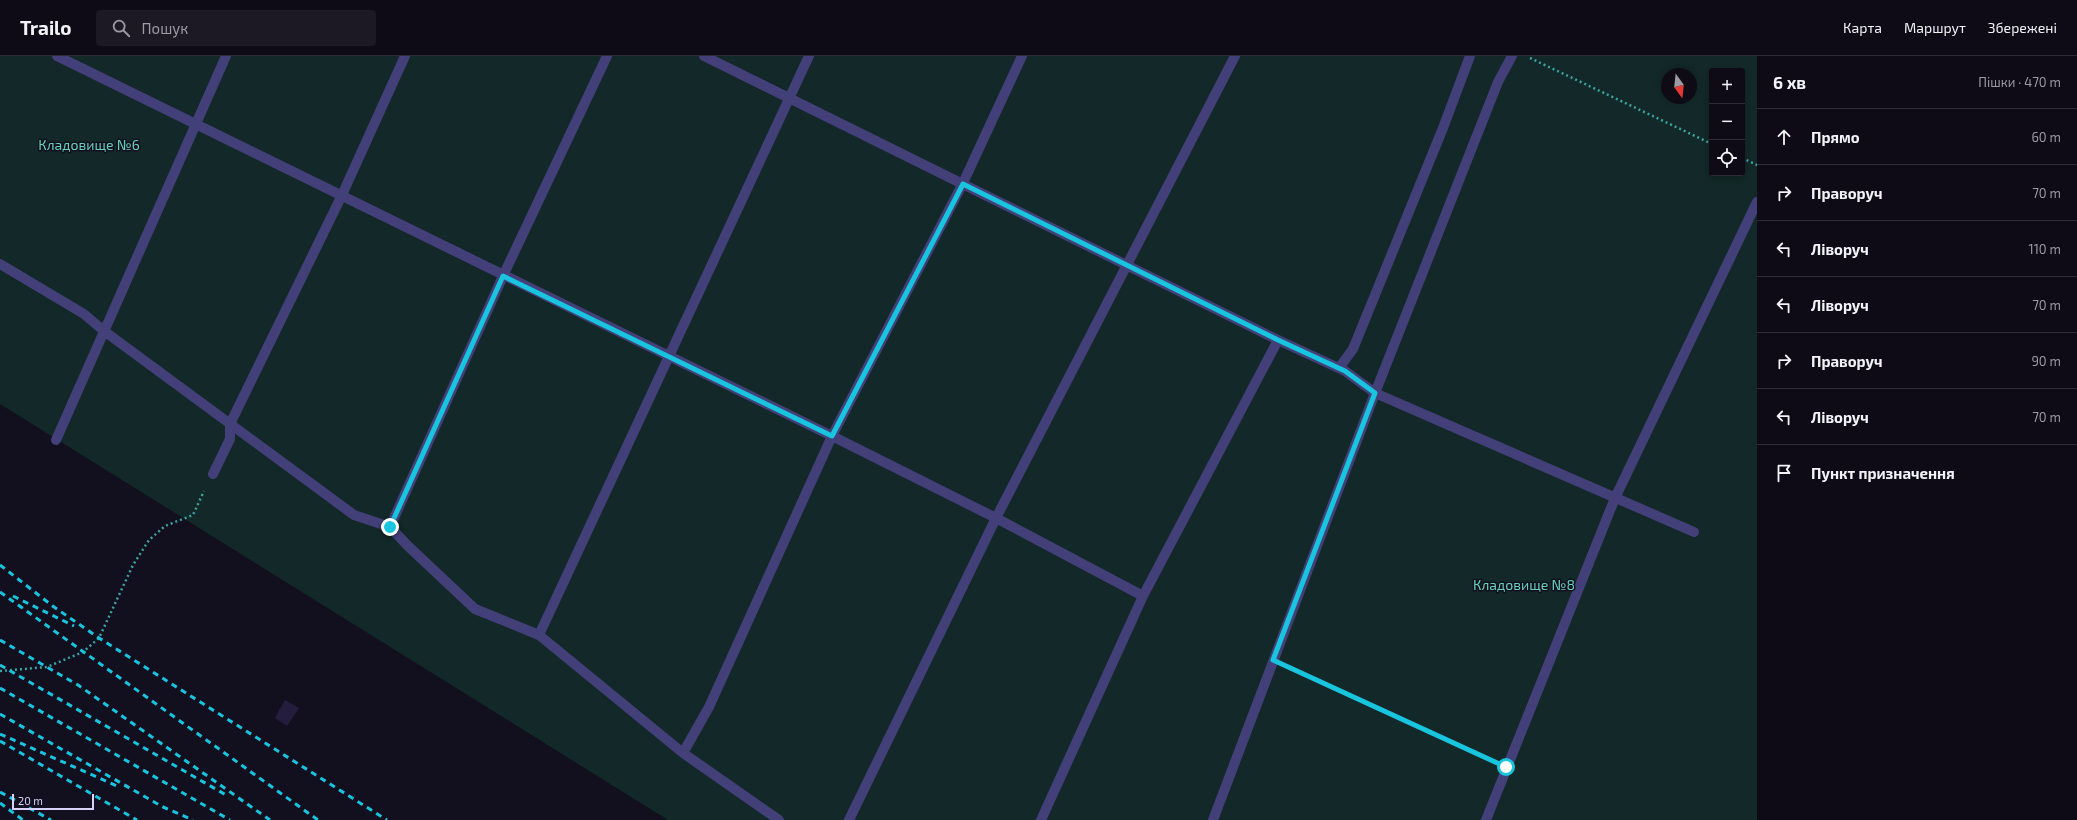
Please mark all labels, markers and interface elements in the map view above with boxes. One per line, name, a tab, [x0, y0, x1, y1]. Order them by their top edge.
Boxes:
search box	[96, 10, 376, 46]
text: Trailo	[20, 16, 72, 39]
icon: search	[110, 17, 132, 39]
text: Пошук	[142, 19, 188, 37]
text: Карта	[1843, 19, 1882, 36]
text: Маршрут	[1904, 19, 1966, 36]
text: Збережені	[1988, 19, 2057, 36]
north arrow	[1661, 68, 1697, 104]
map controls	[1709, 68, 1745, 176]
button: +	[1709, 68, 1745, 104]
text: 6 хв	[1773, 72, 1806, 92]
text: Пішки · 470 m	[1978, 74, 2061, 90]
button: −	[1709, 104, 1745, 140]
icon: ahead	[1773, 126, 1795, 148]
text: Прямо	[1811, 128, 1860, 146]
text: 60 m	[2031, 129, 2061, 145]
park label: Кладовище №6	[38, 136, 140, 153]
button: locate	[1709, 140, 1745, 176]
icon: right	[1773, 182, 1795, 204]
text: Праворуч	[1811, 184, 1882, 202]
text: 70 m	[2032, 185, 2061, 201]
icon: left	[1773, 238, 1795, 260]
text: Ліворуч	[1811, 240, 1869, 258]
text: 110 m	[2029, 241, 2061, 257]
icon: left	[1773, 294, 1795, 316]
text: Ліворуч	[1811, 296, 1869, 314]
text: 70 m	[2032, 297, 2061, 313]
icon: right	[1773, 350, 1795, 372]
text: Праворуч	[1811, 352, 1882, 370]
text: 90 m	[2031, 353, 2061, 369]
icon: left	[1773, 406, 1795, 428]
text: Ліворуч	[1811, 408, 1869, 426]
text: 70 m	[2032, 409, 2061, 425]
icon: arrive	[1773, 462, 1795, 484]
text: Пункт призначення	[1811, 464, 1955, 482]
route end	[381, 518, 399, 536]
park label: Кладовище №8	[1473, 576, 1575, 593]
route start	[1497, 758, 1515, 776]
scale bar	[12, 792, 94, 811]
text: 20 m	[18, 794, 43, 807]

